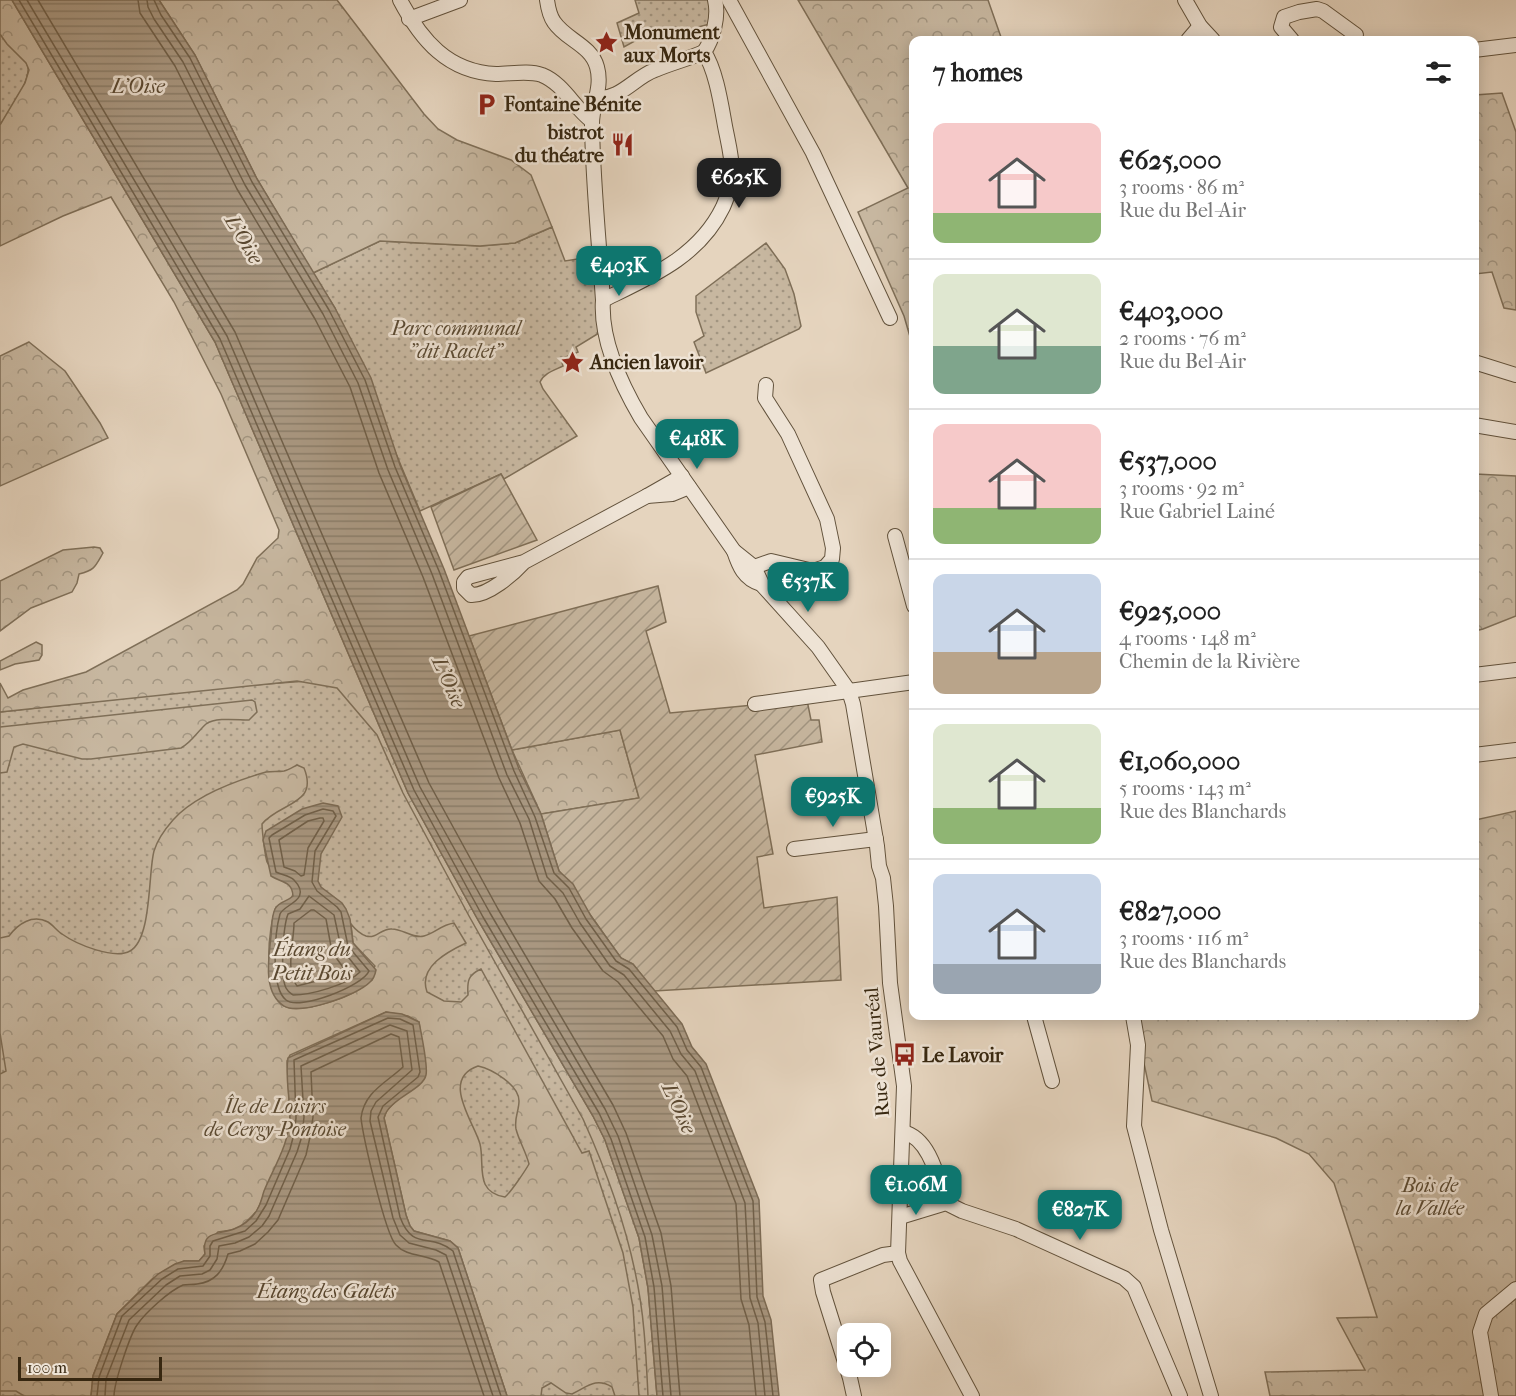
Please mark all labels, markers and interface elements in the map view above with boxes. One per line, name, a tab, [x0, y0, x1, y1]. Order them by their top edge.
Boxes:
place label: Monument aux Morts	[623, 21, 721, 67]
place icon: Monument aux Morts	[593, 30, 619, 56]
icon: filters	[1422, 56, 1455, 89]
text: 7 homes	[933, 57, 1023, 88]
water label: L’Oise	[109, 74, 165, 98]
parking icon: Fontaine Bénite	[473, 91, 499, 117]
place label: Fontaine Bénite	[503, 93, 642, 116]
place label: bistrot du théatre	[515, 121, 605, 167]
restaurant icon: bistrot du théatre	[609, 131, 635, 157]
text: €625,000	[1119, 145, 1222, 176]
icon: home	[981, 147, 1053, 219]
pin: €625K	[697, 158, 781, 209]
text: €625K	[711, 166, 767, 189]
text: 3 rooms · 86 m²	[1119, 176, 1244, 199]
text: Rue du Bel-Air	[1119, 199, 1246, 222]
water label: L'Oise	[219, 208, 268, 268]
pin: €403K	[577, 246, 661, 297]
text: €403K	[590, 254, 648, 277]
text: €403,000	[1119, 296, 1223, 327]
icon: home	[981, 298, 1053, 370]
park label: Parc communal "dit Raclet"	[390, 317, 523, 363]
text: 2 rooms · 76 m²	[1119, 327, 1246, 350]
place icon: Ancien lavoir	[559, 349, 585, 375]
text: Rue du Bel-Air	[1119, 350, 1246, 373]
place label: Ancien lavoir	[588, 351, 704, 374]
pin: €418K	[655, 419, 739, 470]
text: €418K	[669, 427, 725, 450]
text: €537,000	[1119, 446, 1217, 477]
icon: home	[981, 448, 1053, 520]
text: 3 rooms · 92 m²	[1119, 477, 1244, 500]
text: Rue Gabriel Lainé	[1119, 500, 1275, 523]
pin: €537K	[766, 562, 850, 613]
text: €537K	[782, 570, 834, 593]
text: €925,000	[1119, 596, 1221, 627]
icon: home	[981, 598, 1053, 670]
text: 4 rooms · 148 m²	[1119, 627, 1256, 650]
text: Chemin de la Rivière	[1119, 650, 1300, 673]
water label: L'Oise	[426, 651, 471, 712]
text: €1,060,000	[1119, 746, 1240, 777]
icon: home	[981, 748, 1053, 820]
pin: €925K	[791, 777, 875, 828]
text: 5 rooms · 143 m²	[1119, 777, 1251, 800]
text: €925K	[805, 785, 861, 808]
text: Rue des Blanchards	[1119, 800, 1286, 823]
text: €827,000	[1119, 896, 1221, 927]
icon: home	[981, 898, 1053, 970]
text: 3 rooms · 116 m²	[1119, 927, 1248, 950]
water label: Étang du Petit Bois	[271, 936, 353, 985]
text: Rue des Blanchards	[1119, 950, 1286, 973]
street label: Rue de Vauréal	[860, 986, 894, 1118]
bus stop icon: Le Lavoir	[891, 1042, 917, 1068]
place label: Le Lavoir	[922, 1044, 1004, 1067]
water label: L'Oise	[656, 1077, 701, 1138]
park label: Île de Loisirs de Cergy-Pontoise	[204, 1093, 347, 1141]
pin: €1.06M	[867, 1165, 965, 1216]
text: €1.06M	[884, 1173, 948, 1196]
park label: Bois de la Vallée	[1395, 1174, 1465, 1220]
pin: €827K	[1038, 1190, 1122, 1241]
text: €827K	[1052, 1198, 1108, 1221]
water label: Étang des Galets	[254, 1278, 396, 1303]
map controls	[837, 1323, 891, 1377]
button: locate	[837, 1323, 891, 1377]
scale bar	[18, 1354, 162, 1382]
text: 100 m	[27, 1358, 67, 1377]

